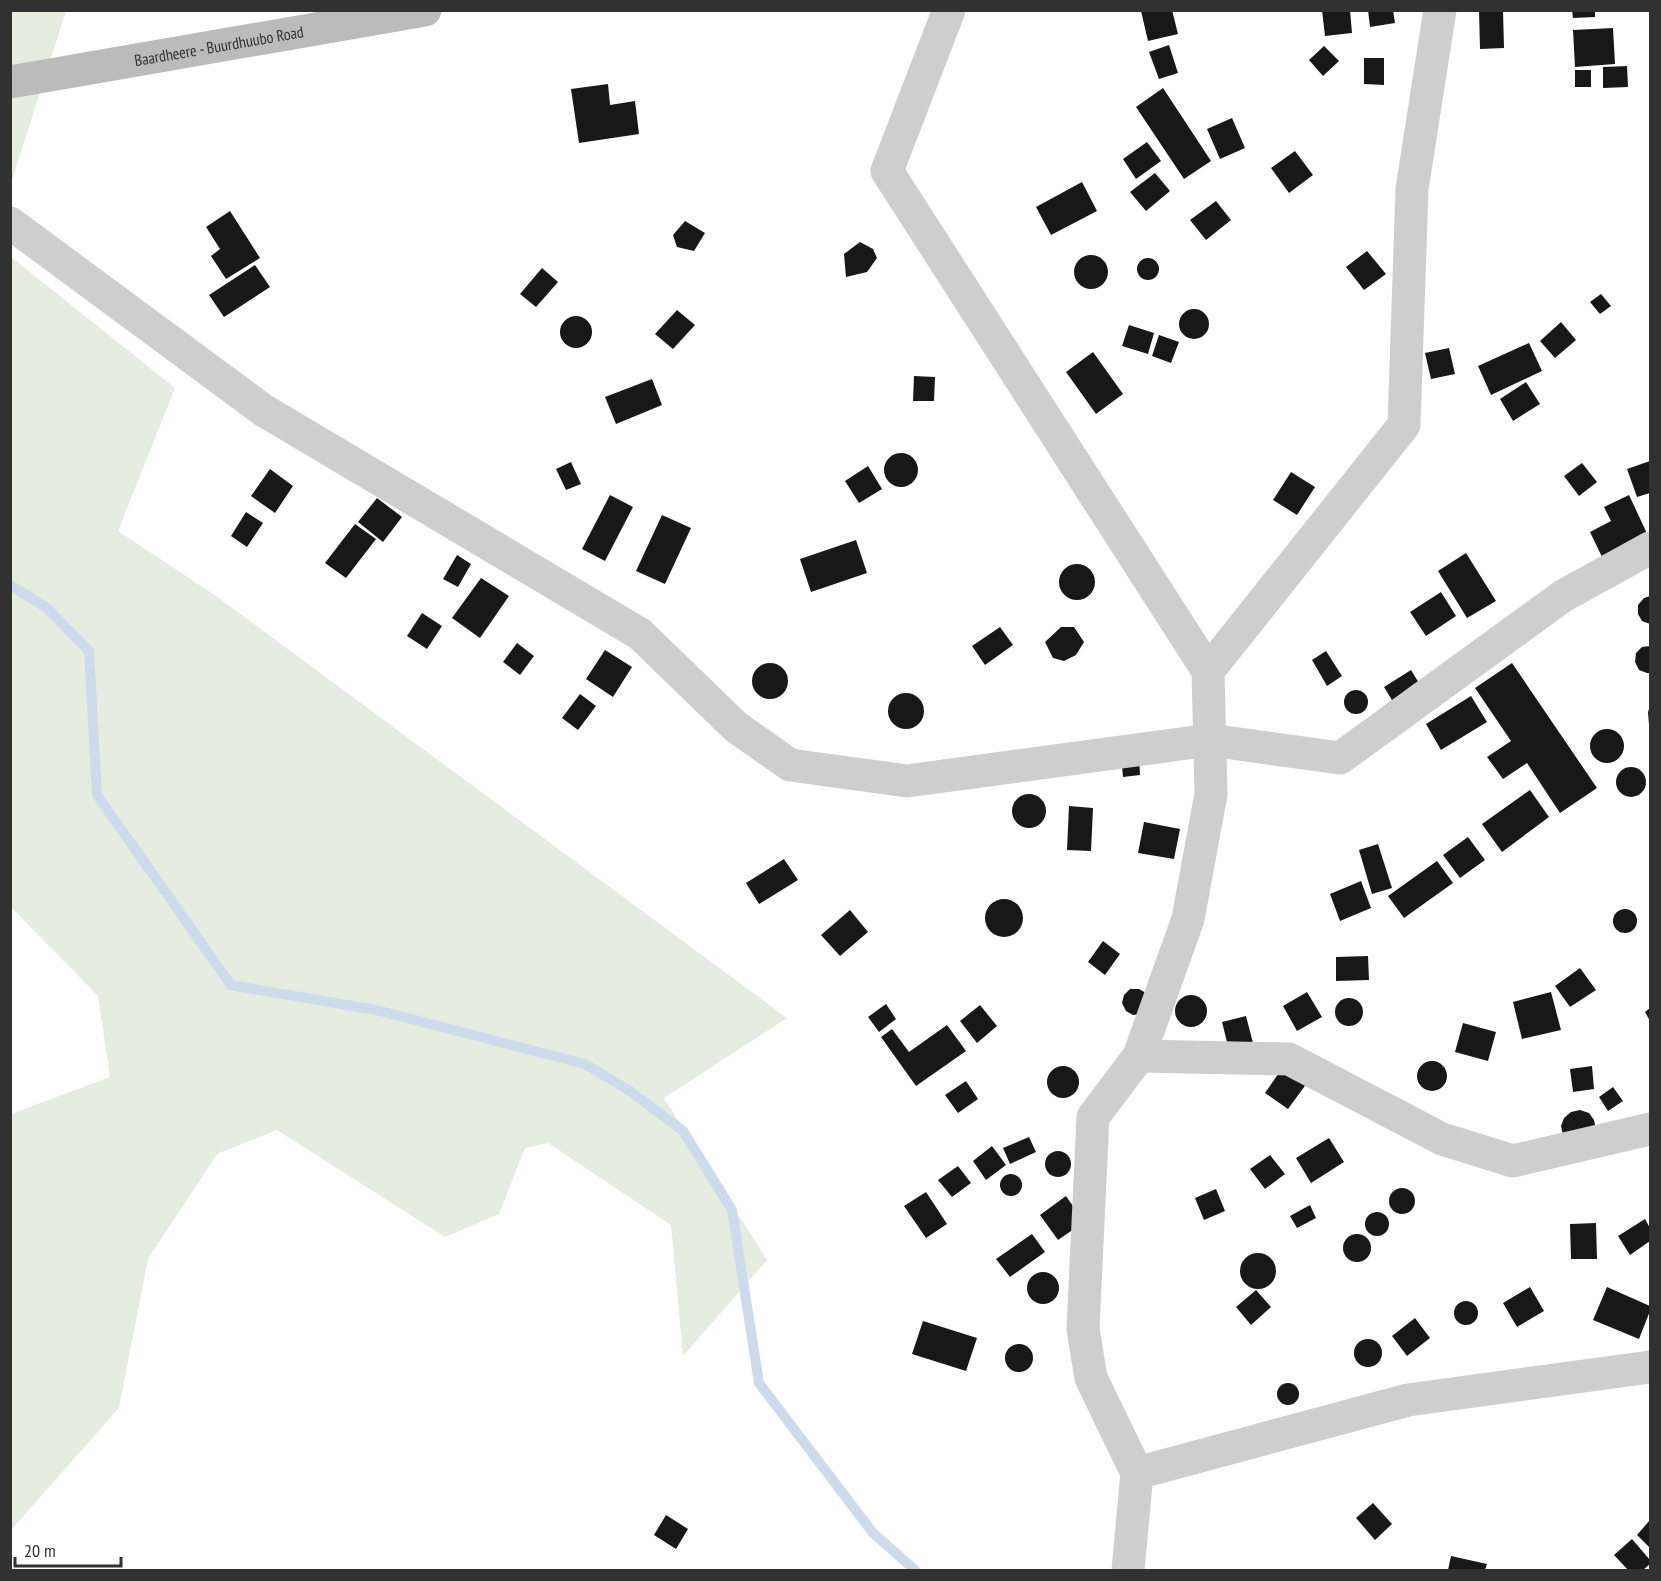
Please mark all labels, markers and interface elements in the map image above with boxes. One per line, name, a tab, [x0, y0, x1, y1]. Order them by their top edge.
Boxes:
street label: Baardheere - Buurdhuubo Road	[133, 21, 305, 70]
scale bar	[15, 1530, 122, 1568]
text: 20 m	[24, 1539, 56, 1562]

